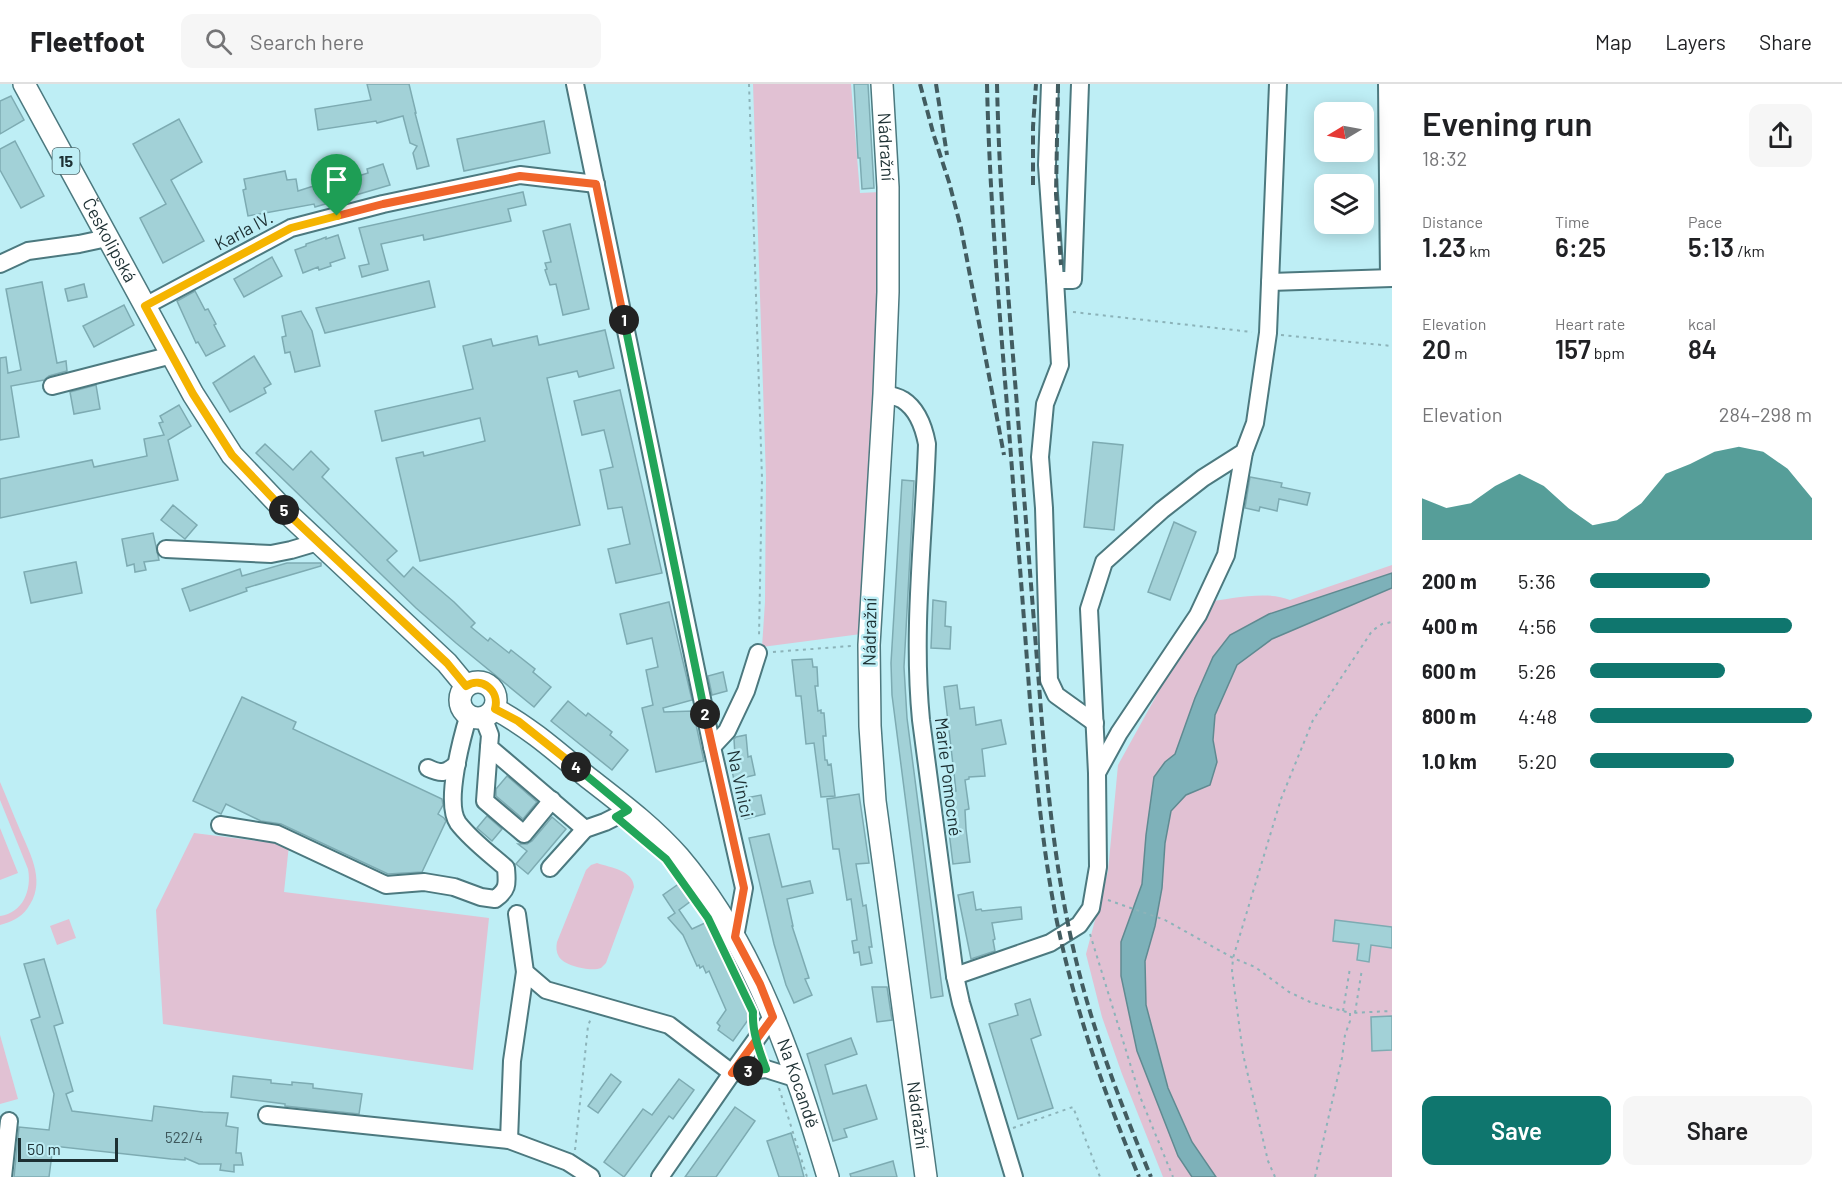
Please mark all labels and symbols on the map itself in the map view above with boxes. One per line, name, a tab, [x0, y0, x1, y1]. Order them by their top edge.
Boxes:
north arrow	[1314, 102, 1374, 162]
street label: Nádražní	[874, 112, 900, 182]
road number: 15	[52, 148, 80, 174]
pin	[311, 154, 362, 216]
street label: Českolipská	[78, 194, 142, 286]
street label: Karla IV.	[211, 206, 276, 255]
pin: 1	[609, 305, 639, 335]
pin: 5	[269, 495, 299, 525]
street label: Nádražní	[857, 597, 881, 666]
pin: 2	[690, 699, 720, 729]
street label: Marie Pomocné	[931, 716, 967, 838]
street label: Na Vinici	[723, 748, 759, 820]
pin: 4	[561, 752, 591, 782]
street label: Na Kocandě	[773, 1035, 824, 1131]
pin: 3	[733, 1056, 763, 1086]
street label: Nádražní	[903, 1080, 934, 1151]
house number: 522/4	[165, 1128, 203, 1146]
scale bar	[18, 1135, 118, 1162]

